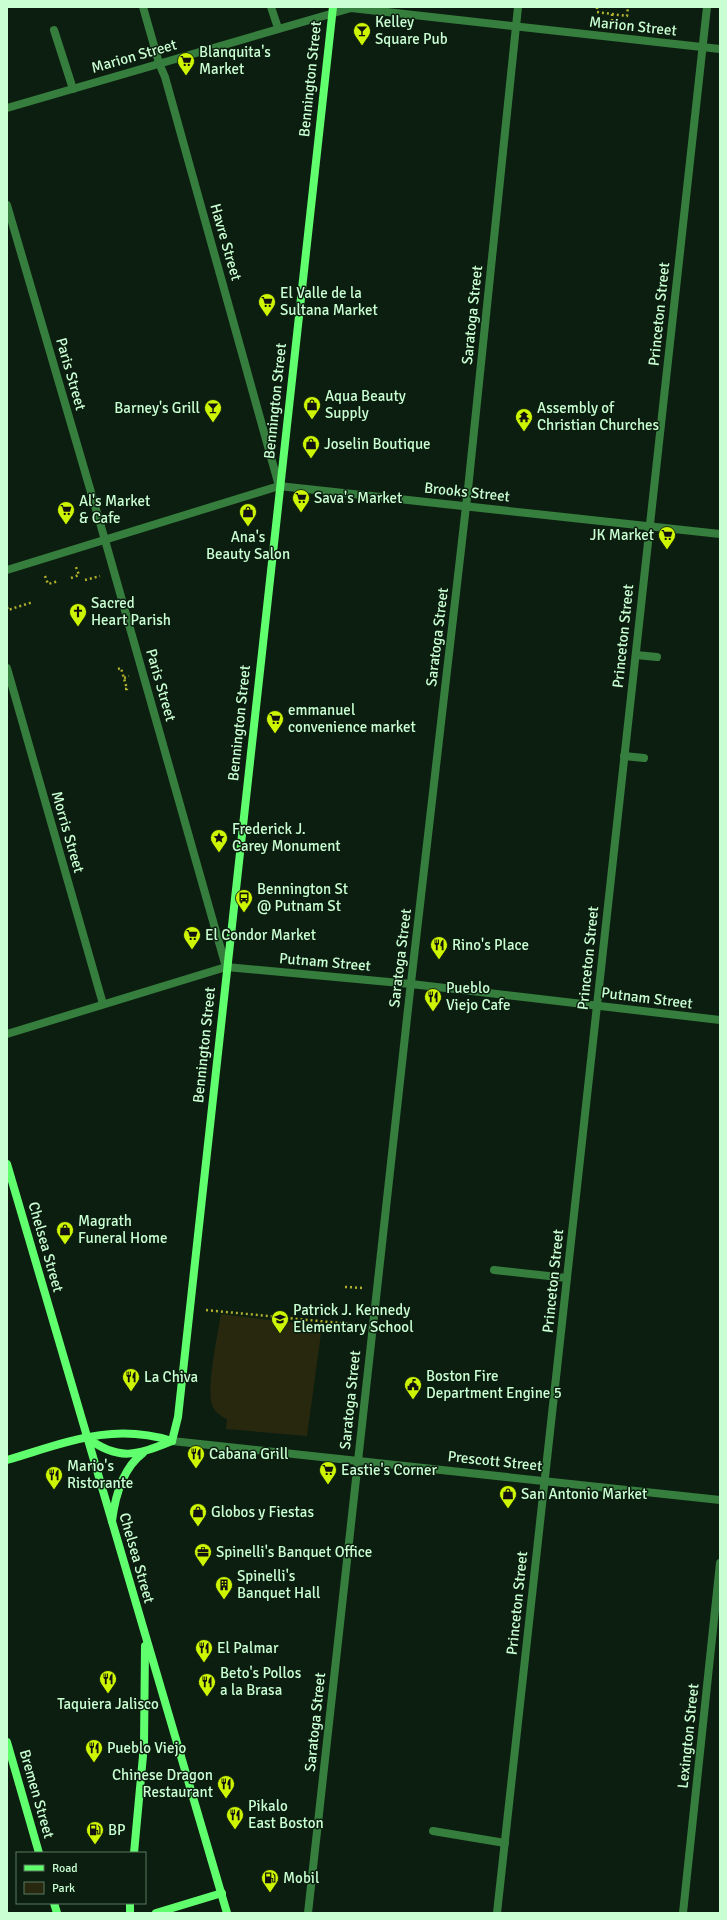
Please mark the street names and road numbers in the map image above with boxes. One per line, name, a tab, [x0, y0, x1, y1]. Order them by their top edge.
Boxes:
street label: Marion Street	[588, 12, 678, 40]
street label: Bennington Street	[295, 20, 325, 138]
street label: Marion Street	[89, 35, 179, 77]
street label: Havre Street	[206, 201, 246, 283]
street label: Princeton Street	[645, 261, 673, 367]
street label: Saratoga Street	[458, 265, 486, 365]
street label: Paris Street	[52, 336, 90, 412]
street label: Bennington Street	[260, 342, 290, 460]
street label: Brooks Street	[423, 479, 511, 505]
street label: Princeton Street	[609, 583, 637, 689]
street label: Saratoga Street	[422, 586, 452, 688]
street label: Paris Street	[142, 647, 180, 723]
street label: Bennington Street	[224, 664, 254, 782]
street label: Morris Street	[48, 789, 88, 875]
street label: Princeton Street	[574, 905, 602, 1011]
street label: Saratoga Street	[385, 907, 415, 1009]
street label: Putnam Street	[278, 949, 372, 975]
street label: Putnam Street	[600, 983, 694, 1013]
street label: Bennington Street	[189, 986, 219, 1104]
street label: Chelsea Street	[25, 1200, 67, 1294]
street label: Princeton Street	[539, 1228, 567, 1334]
street label: Saratoga Street	[336, 1350, 364, 1450]
street label: Prescott Street	[447, 1447, 543, 1475]
street label: Chelsea Street	[116, 1511, 158, 1605]
street label: Princeton Street	[503, 1550, 531, 1656]
street label: Saratoga Street	[301, 1672, 329, 1772]
street label: Lexington Street	[674, 1683, 702, 1789]
street label: Bremen Street	[16, 1747, 58, 1841]

